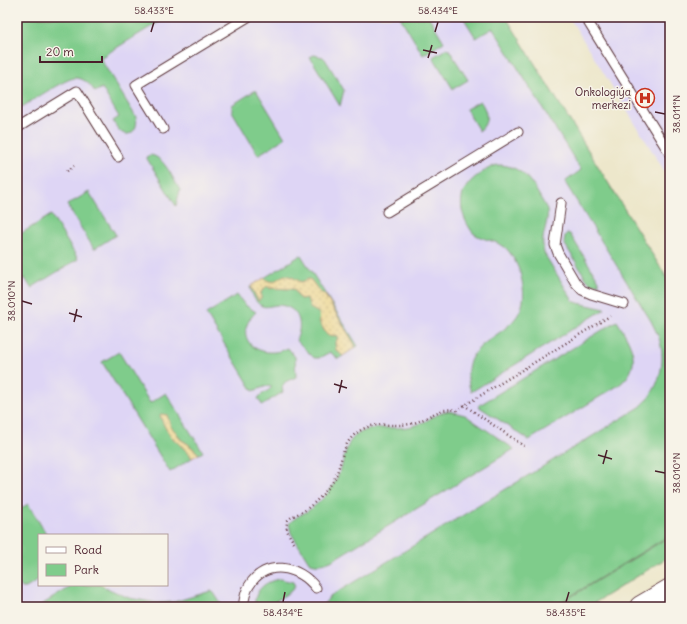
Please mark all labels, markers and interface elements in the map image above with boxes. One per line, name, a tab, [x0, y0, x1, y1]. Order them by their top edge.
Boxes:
text: 58.433°E	[134, 4, 174, 17]
text: 58.434°E	[418, 4, 458, 17]
scale bar	[40, 38, 102, 64]
text: 20 m	[46, 44, 74, 59]
place label: Onkologiýa merkezi	[575, 85, 631, 112]
hospital icon: Onkologiýa merkezi	[634, 87, 656, 109]
text: 38.011°N	[670, 95, 683, 133]
text: 38.010°N	[5, 281, 18, 321]
text: 38.010°N	[670, 453, 683, 493]
legend	[38, 534, 168, 586]
text: Road	[74, 542, 102, 557]
text: Park	[74, 562, 99, 577]
text: 58.434°E	[263, 606, 303, 619]
text: 58.435°E	[546, 606, 586, 619]

